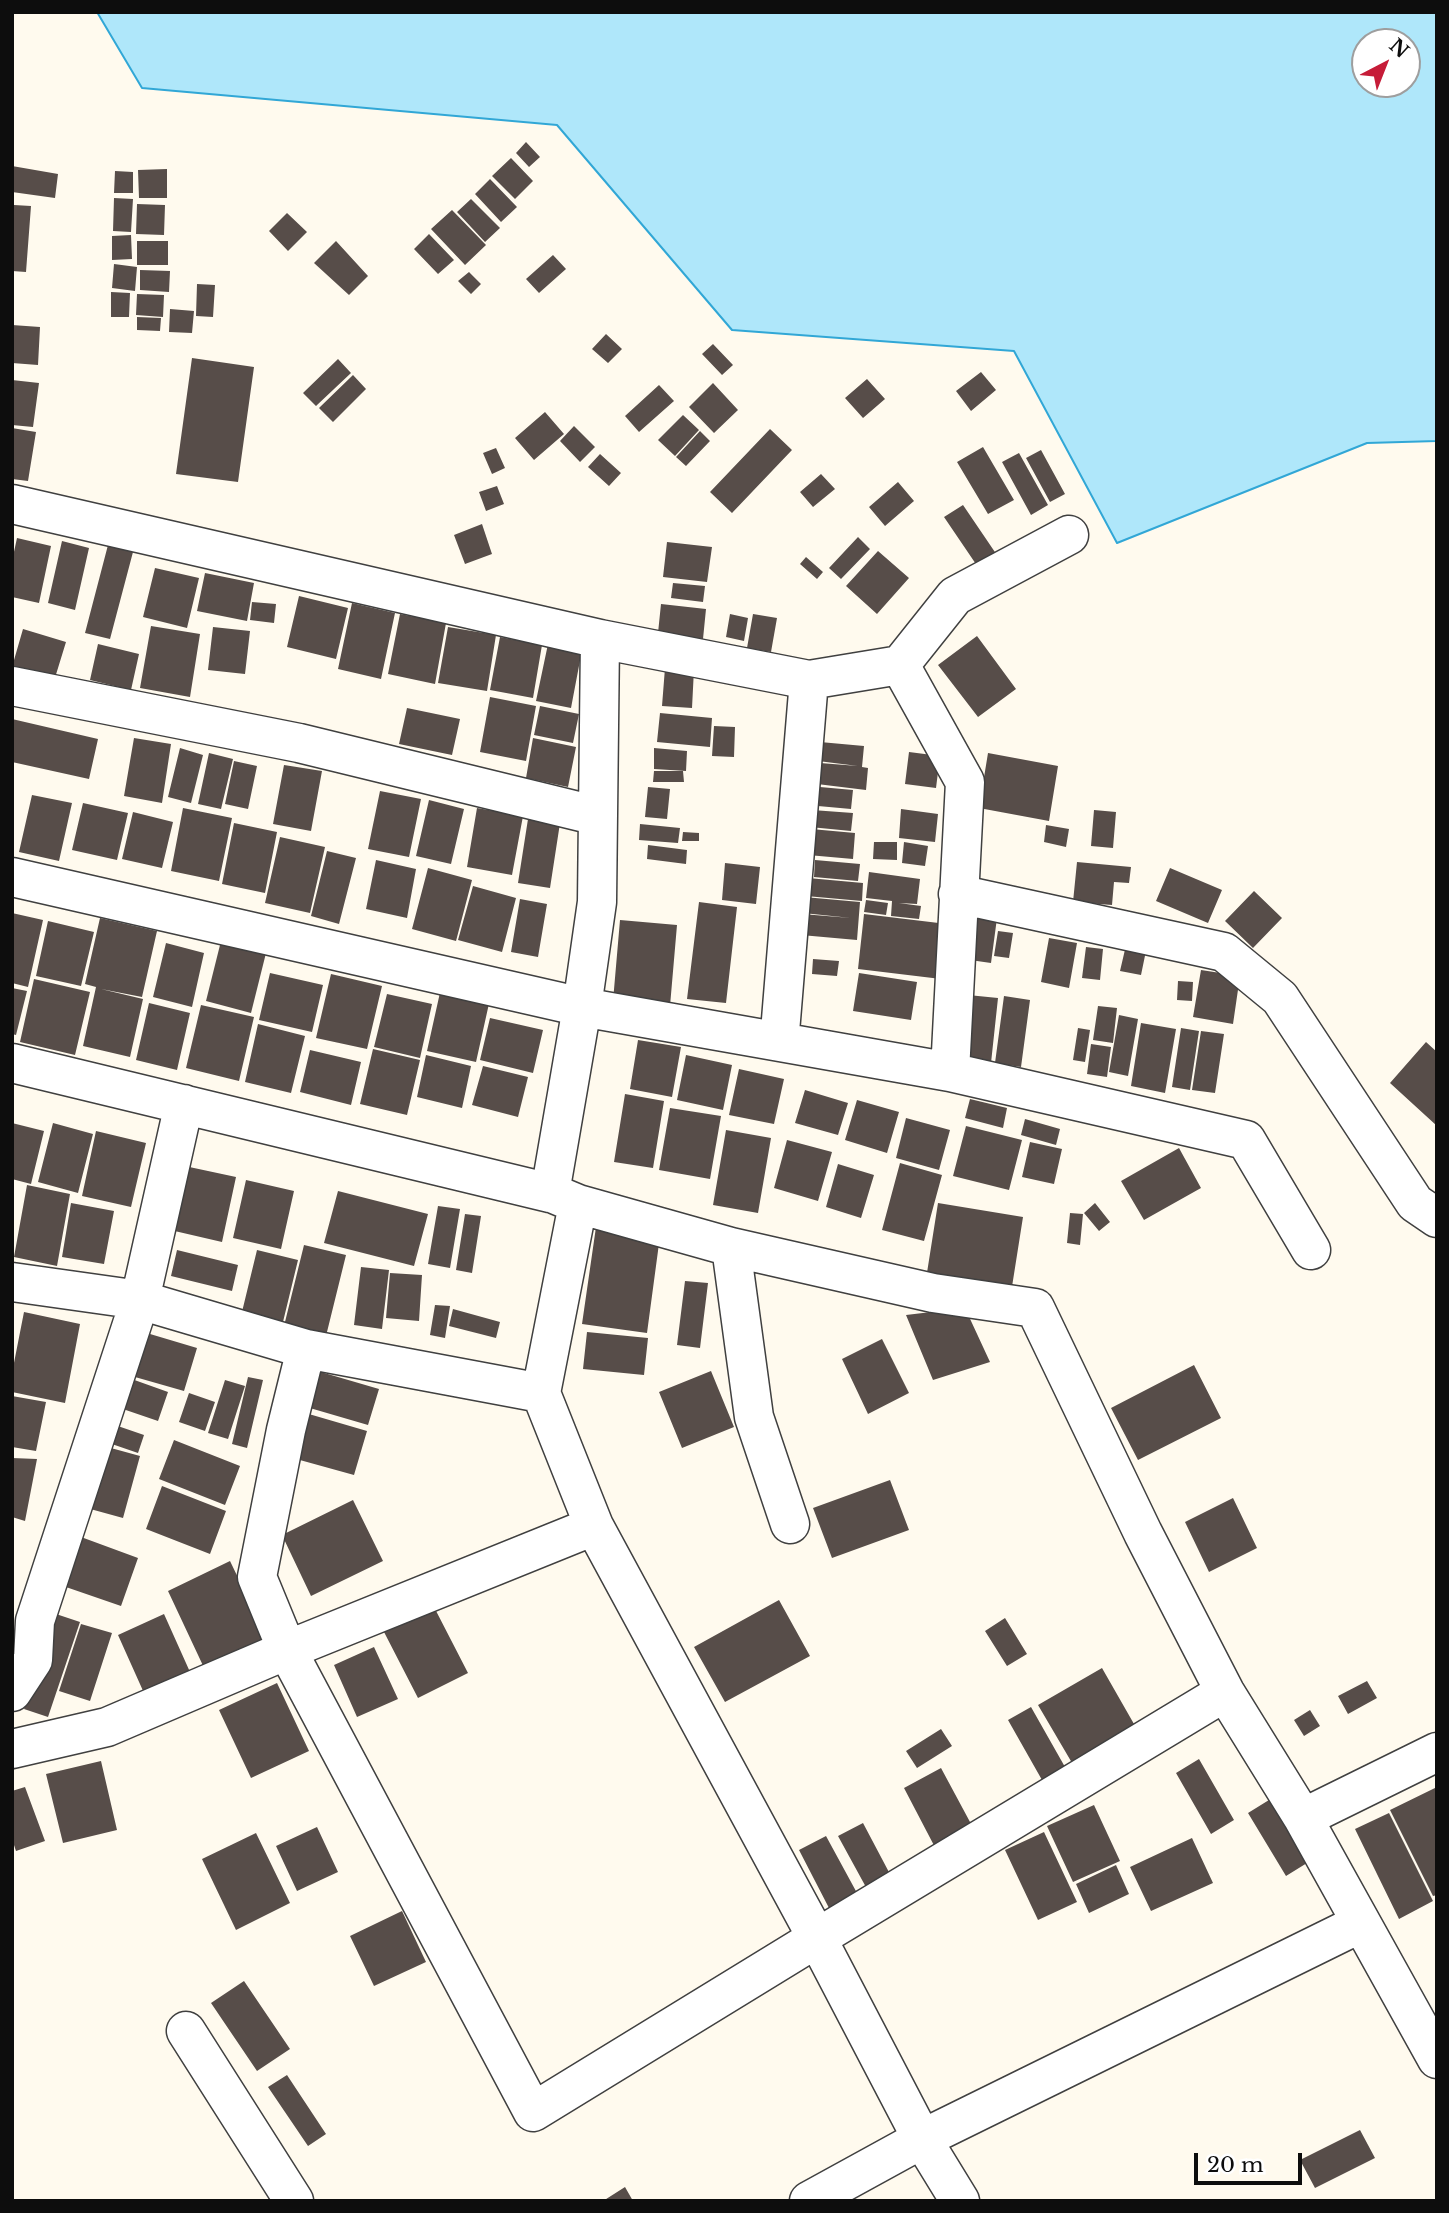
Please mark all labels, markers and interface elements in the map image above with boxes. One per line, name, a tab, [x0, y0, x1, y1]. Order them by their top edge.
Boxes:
north arrow	[1351, 28, 1421, 98]
text: N	[1385, 34, 1413, 63]
scale bar	[1197, 2140, 1306, 2184]
text: 20 m	[1207, 2152, 1264, 2178]

